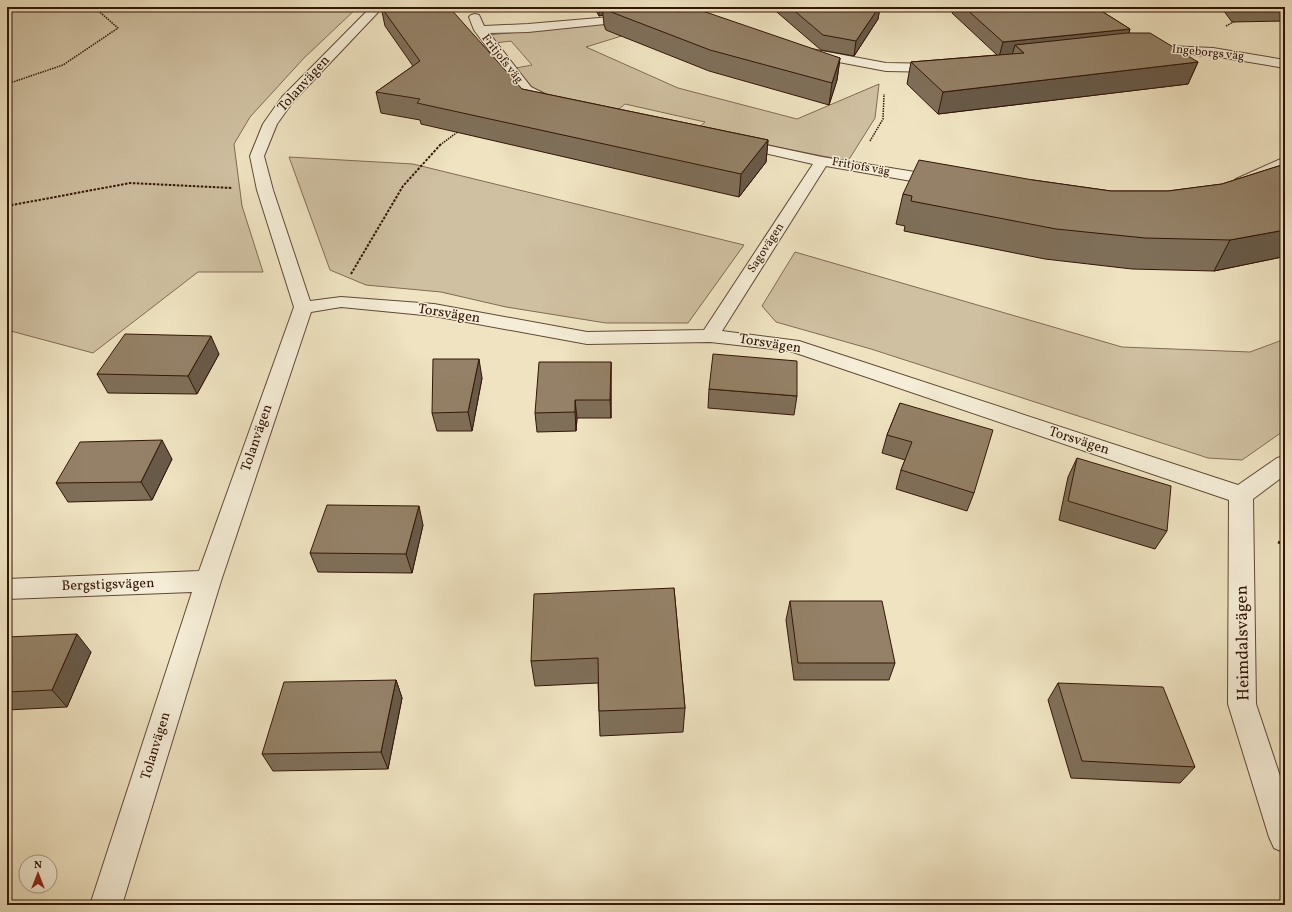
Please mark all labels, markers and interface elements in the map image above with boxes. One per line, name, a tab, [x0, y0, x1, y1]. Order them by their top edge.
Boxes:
street label: Fritjofs väg	[478, 31, 526, 87]
street label: Ingeborgs väg	[1171, 41, 1245, 65]
street label: Tolanvägen	[274, 52, 334, 116]
street label: Fritjofs väg	[831, 154, 891, 180]
street label: Sagovägen	[744, 220, 788, 276]
street label: Torsvägen	[417, 300, 481, 328]
street label: Torsvägen	[738, 330, 802, 358]
street label: Tolanvägen	[237, 402, 277, 474]
street label: Torsvägen	[1046, 422, 1112, 460]
street label: Bergstigsvägen	[61, 574, 155, 596]
street label: Heimdalsvägen	[1230, 585, 1256, 701]
street label: Tolanvägen	[137, 710, 175, 782]
north arrow	[18, 854, 58, 894]
text: N	[34, 858, 42, 873]

